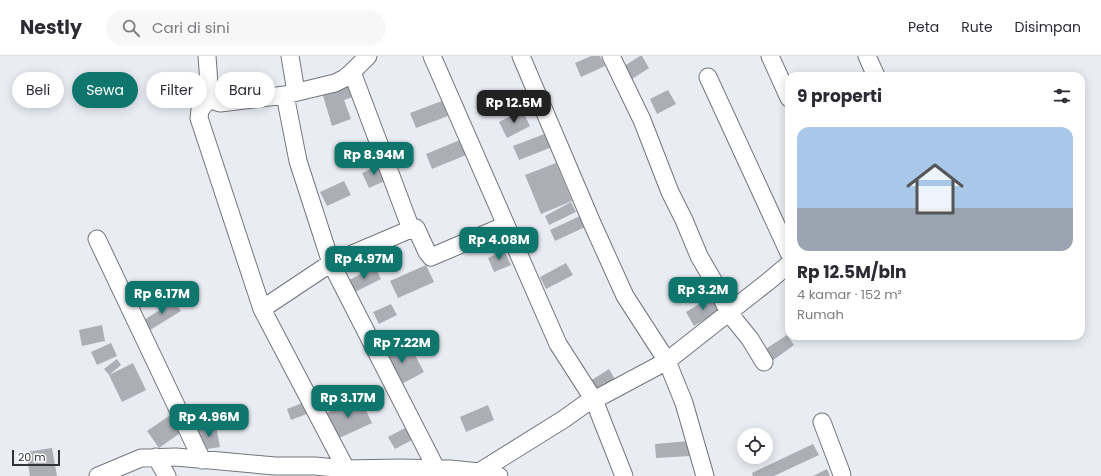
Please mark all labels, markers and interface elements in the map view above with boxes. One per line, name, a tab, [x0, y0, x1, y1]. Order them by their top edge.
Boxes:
search box	[106, 10, 386, 46]
text: Nestly	[20, 14, 82, 41]
icon: search	[120, 17, 142, 39]
text: Cari di sini	[152, 17, 230, 38]
text: Peta	[908, 17, 939, 37]
text: Rute	[961, 17, 993, 37]
text: Disimpan	[1015, 17, 1081, 37]
chip: Beli	[12, 72, 64, 108]
chip: Sewa	[72, 72, 138, 108]
chip: Filter	[146, 72, 207, 108]
chip: Baru	[215, 72, 275, 108]
text: 9 properti	[797, 84, 882, 108]
icon: filters	[1051, 85, 1073, 107]
pin: Rp 12.5M	[473, 90, 555, 124]
text: Rp 12.5M	[486, 93, 542, 112]
pin: Rp 8.94M	[333, 142, 415, 176]
text: Rp 8.94M	[344, 145, 404, 164]
icon: home	[899, 153, 971, 225]
pin: Rp 4.08M	[458, 227, 540, 261]
text: Rp 4.08M	[468, 230, 530, 249]
pin: Rp 4.97M	[323, 246, 405, 280]
text: Rp 4.97M	[334, 249, 394, 268]
text: Rp 12.5M/bln	[797, 260, 907, 284]
pin: Rp 3.2M	[666, 277, 740, 311]
text: Rp 3.2M	[678, 280, 728, 299]
pin: Rp 6.17M	[121, 281, 203, 315]
text: Rp 6.17M	[134, 284, 190, 303]
text: 4 kamar · 152 m²	[797, 285, 902, 304]
text: Rumah	[797, 305, 844, 324]
pin: Rp 7.22M	[361, 330, 443, 364]
text: Rp 7.22M	[373, 333, 431, 352]
pin: Rp 3.17M	[307, 385, 389, 419]
text: Rp 3.17M	[320, 388, 376, 407]
pin: Rp 4.96M	[168, 404, 250, 438]
text: Rp 4.96M	[179, 407, 239, 426]
map controls	[737, 428, 773, 464]
button: locate	[737, 428, 773, 464]
scale bar	[12, 448, 60, 467]
text: 20 m	[18, 449, 46, 465]

